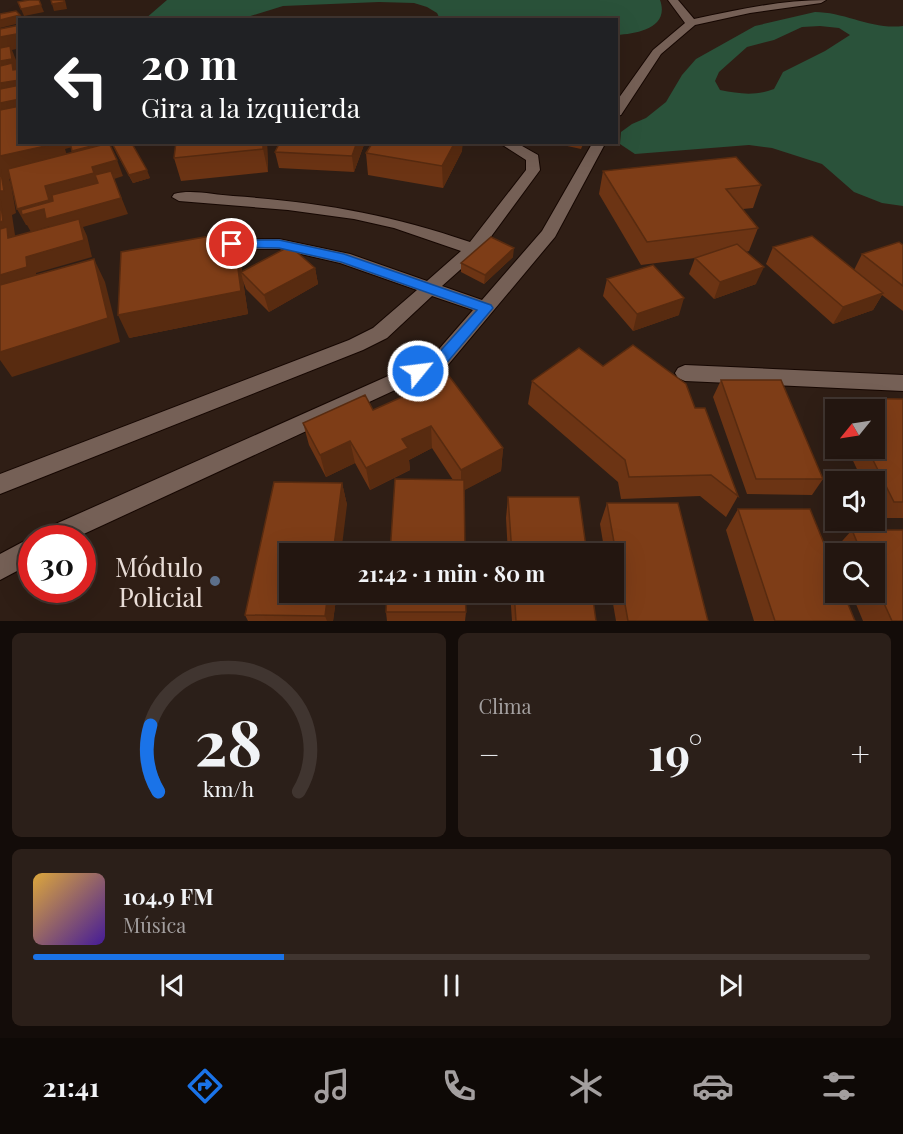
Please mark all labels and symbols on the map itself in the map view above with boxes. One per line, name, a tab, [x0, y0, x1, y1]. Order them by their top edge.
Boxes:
pin	[206, 218, 257, 269]
position arrow	[386, 339, 450, 403]
north arrow	[825, 399, 885, 459]
speed limit sign: 30	[18, 525, 96, 603]
place label: Módulo Policial	[115, 549, 203, 614]
marker: Módulo Policial	[208, 574, 222, 588]

